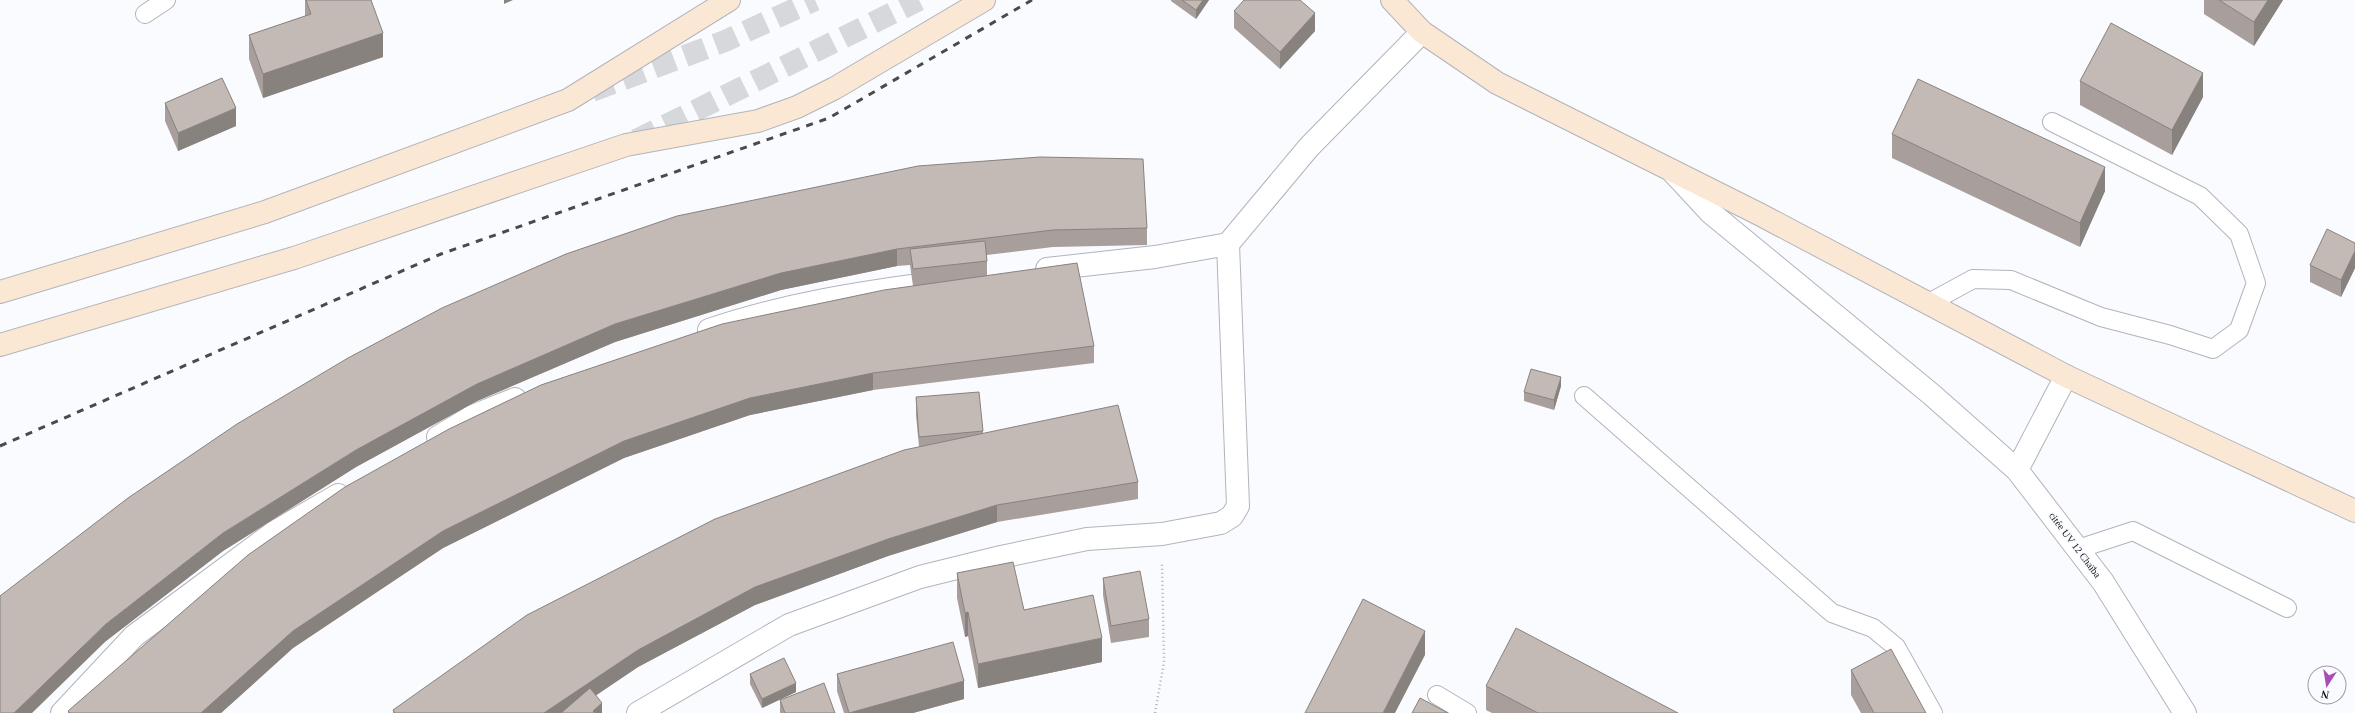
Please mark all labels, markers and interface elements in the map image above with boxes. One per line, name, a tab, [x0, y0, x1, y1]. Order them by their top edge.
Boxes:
street label: citée UV 12 Chaïba	[2047, 510, 2103, 580]
north arrow	[2307, 665, 2347, 705]
text: N	[2320, 688, 2330, 701]

